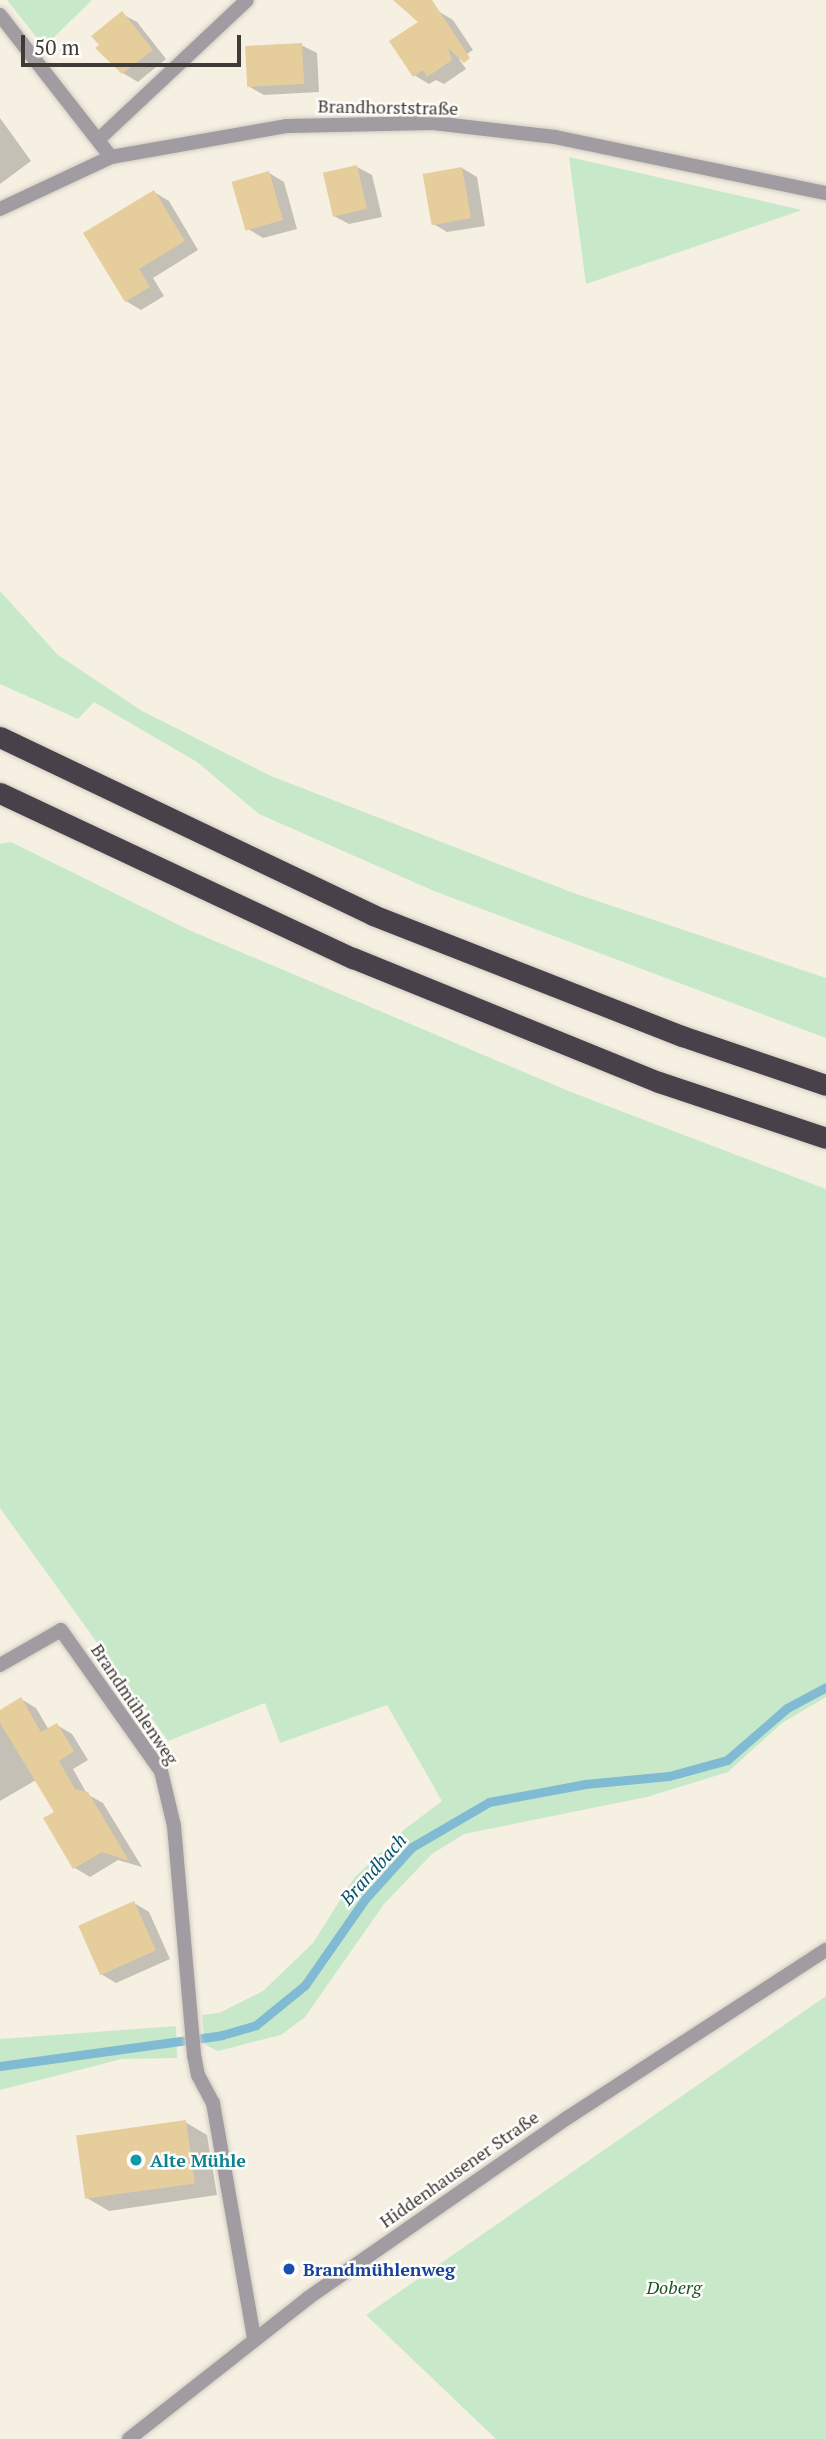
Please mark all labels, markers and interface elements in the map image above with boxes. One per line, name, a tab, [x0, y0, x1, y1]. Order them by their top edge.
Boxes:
scale bar	[24, 21, 245, 65]
text: 50 m	[34, 33, 80, 61]
street label: Brandhorststraße	[317, 95, 459, 119]
street label: Brandmühlenweg	[87, 1640, 183, 1768]
water label: Brandbach	[335, 1829, 411, 1909]
street label: Hiddenhausener Straße	[375, 2106, 543, 2232]
place label: Alte Mühle	[150, 2149, 246, 2171]
marker: Alte Mühle	[128, 2152, 144, 2168]
place label: Brandmühlenweg	[303, 2258, 455, 2280]
marker: Brandmühlenweg	[281, 2261, 297, 2277]
park label: Doberg	[646, 2276, 702, 2298]

